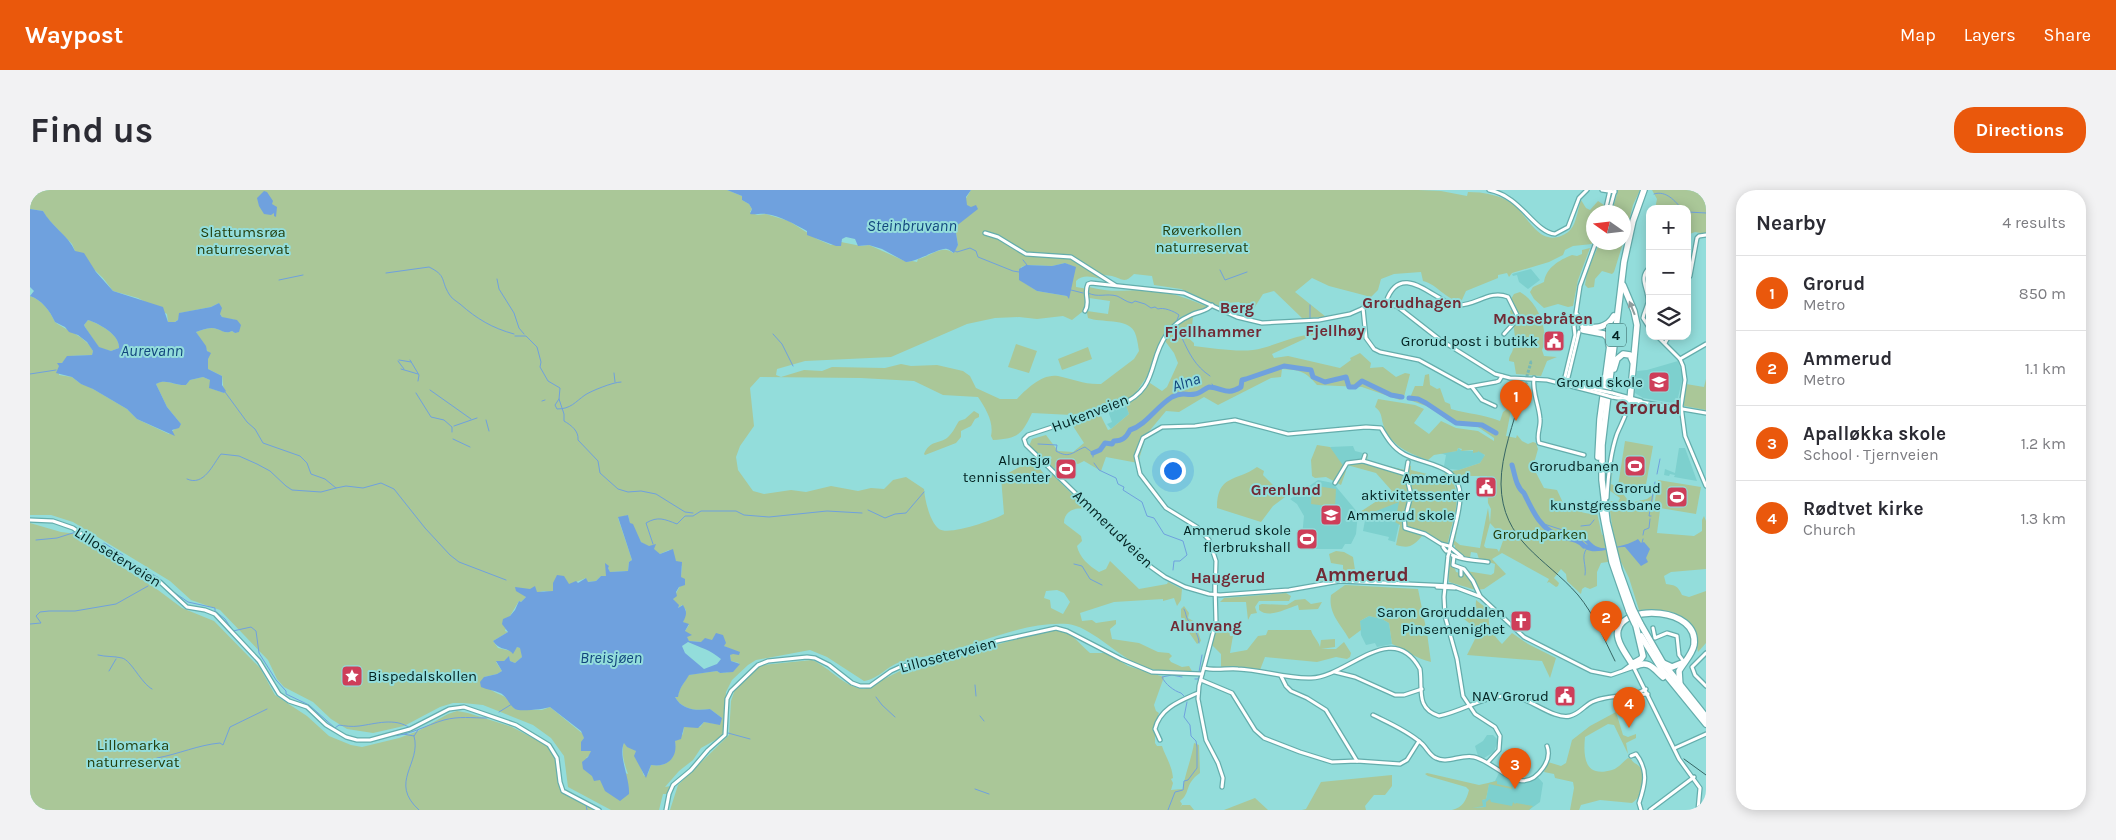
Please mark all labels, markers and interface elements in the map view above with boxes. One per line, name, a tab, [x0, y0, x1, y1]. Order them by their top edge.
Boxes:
text: Waypost	[25, 21, 123, 49]
text: Map	[1900, 24, 1936, 46]
text: Layers	[1964, 24, 2016, 46]
text: Share	[2044, 24, 2091, 46]
button: Directions	[1954, 107, 2086, 153]
text: Find us	[30, 110, 153, 151]
north arrow	[1586, 205, 1631, 250]
map controls	[1646, 205, 1691, 340]
button: +	[1646, 205, 1691, 250]
text: Nearby	[1756, 211, 1826, 235]
text: 4 results	[2002, 213, 2066, 232]
water label: Steinbruvann	[867, 216, 957, 235]
park label: Røverkollen naturreservat	[1155, 221, 1249, 256]
park label: Slattumsrøa naturreservat	[196, 223, 290, 258]
button: −	[1646, 250, 1691, 295]
text: Grorud	[1803, 273, 1865, 295]
text: 1	[1769, 284, 1775, 303]
text: 850 m	[2019, 284, 2066, 303]
district label: Grorudhagen	[1362, 293, 1462, 312]
button: layers	[1646, 295, 1691, 340]
text: Metro	[1803, 295, 1845, 314]
district label: Berg	[1220, 298, 1254, 317]
one-way arrow	[1628, 301, 1636, 315]
district label: Monsebråten	[1493, 309, 1593, 328]
district label: Fjellhøy	[1305, 321, 1365, 340]
district label: Fjellhammer	[1165, 322, 1262, 341]
road number: 4	[1606, 324, 1626, 346]
public building icon: Grorud post i butikk	[1542, 329, 1566, 353]
place label: Grorud post i butikk	[1401, 332, 1538, 350]
water label: Aurevann	[121, 341, 183, 360]
text: Ammerud	[1803, 348, 1892, 370]
text: 2	[1767, 359, 1777, 378]
text: 1.1 km	[2025, 359, 2066, 378]
water label: Alna	[1169, 368, 1203, 396]
school or university icon: Grorud skole	[1647, 370, 1671, 394]
text: Metro	[1803, 370, 1845, 389]
place label: Grorud skole	[1556, 373, 1643, 391]
pin: 1	[1500, 380, 1532, 421]
street label: Hukenveien	[1049, 390, 1131, 436]
district label: Grorud	[1615, 396, 1681, 419]
text: Apalløkka skole	[1803, 423, 1946, 445]
text: 3	[1767, 434, 1777, 453]
text: 1.2 km	[2021, 434, 2066, 453]
text: School · Tjernveien	[1803, 445, 1939, 464]
place label: Alunsjø tennissenter	[963, 451, 1051, 486]
sports icon: Grorudbanen	[1623, 454, 1647, 478]
sports icon: Alunsjø tennissenter	[1054, 457, 1078, 481]
place label: Grorudbanen	[1529, 457, 1619, 475]
your location	[1160, 458, 1186, 484]
place label: Ammerud aktivitetssenter	[1361, 469, 1471, 504]
public building icon: Ammerud aktivitetssenter	[1474, 475, 1498, 499]
place label: Grorud kunstgressbane	[1550, 479, 1661, 514]
district label: Grenlund	[1251, 480, 1321, 499]
sports icon: Grorud kunstgressbane	[1665, 485, 1689, 509]
street label: Ammerudveien	[1069, 486, 1157, 572]
text: Rødtvet kirke	[1803, 498, 1924, 520]
school or university icon: Ammerud skole	[1319, 503, 1343, 527]
place label: Ammerud skole	[1347, 506, 1455, 524]
text: 4	[1767, 509, 1777, 528]
text: 1.3 km	[2021, 509, 2066, 528]
text: Church	[1803, 520, 1856, 539]
place label: Ammerud skole flerbrukshall	[1183, 521, 1291, 556]
street label: Lilloseterveien	[71, 523, 165, 591]
park label: Grorudparken	[1493, 525, 1587, 543]
sports icon: Ammerud skole flerbrukshall	[1295, 527, 1319, 551]
district label: Ammerud	[1315, 563, 1409, 586]
district label: Haugerud	[1191, 568, 1265, 587]
pin: 2	[1590, 601, 1622, 642]
place label: Saron Groruddalen Pinsemenighet	[1377, 603, 1505, 638]
church icon: Saron Groruddalen Pinsemenighet	[1509, 609, 1533, 633]
district label: Alunvang	[1170, 616, 1242, 635]
street label: Lilloseterveien	[898, 634, 998, 676]
water label: Breisjøen	[580, 648, 642, 667]
place icon: Bispedalskollen	[340, 664, 364, 688]
place label: Bispedalskollen	[368, 667, 477, 685]
public building icon: NAV Grorud	[1553, 684, 1577, 708]
place label: NAV Grorud	[1472, 687, 1549, 705]
pin: 4	[1613, 687, 1645, 728]
park label: Lillomarka naturreservat	[86, 736, 180, 771]
pin: 3	[1499, 748, 1531, 789]

